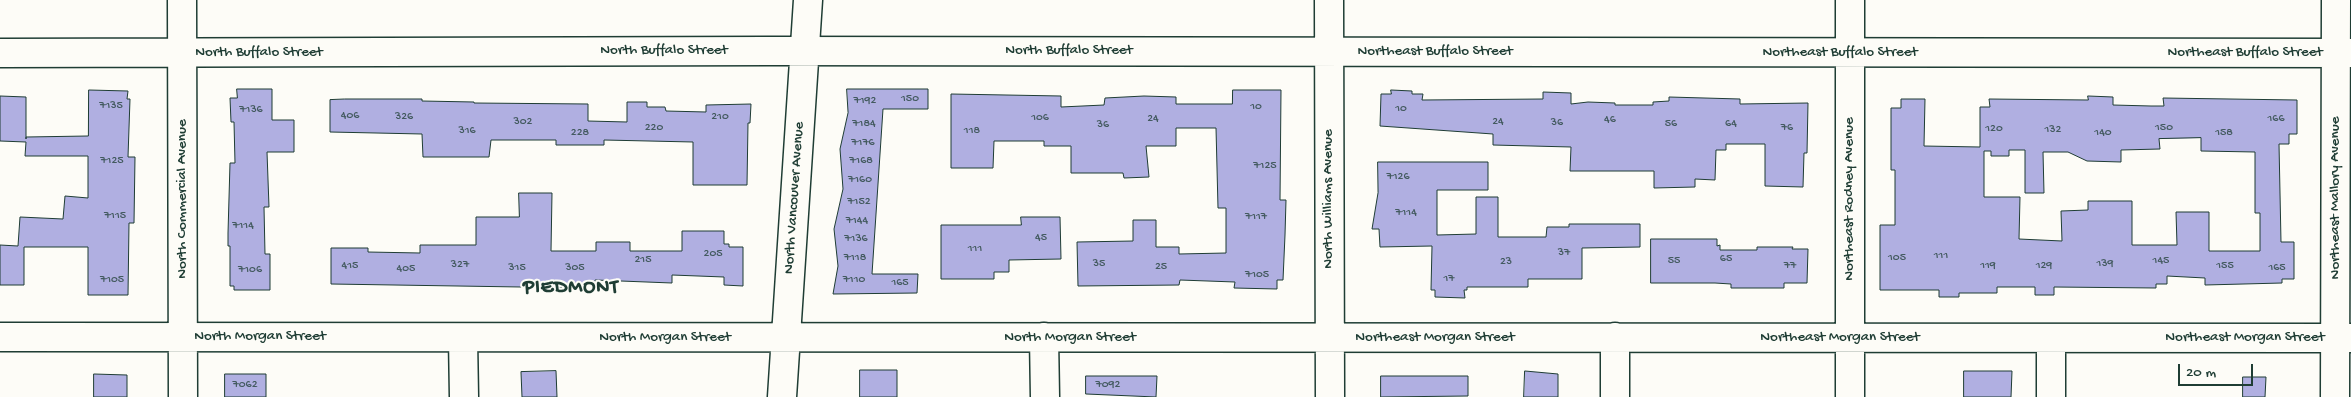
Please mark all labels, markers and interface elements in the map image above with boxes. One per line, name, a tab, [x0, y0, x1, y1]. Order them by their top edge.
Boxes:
street label: North Buffalo Street	[600, 42, 728, 60]
street label: North Buffalo Street	[1005, 42, 1133, 60]
street label: Northeast Buffalo Street	[1357, 43, 1513, 61]
street label: North Buffalo Street	[195, 44, 323, 62]
street label: Northeast Buffalo Street	[1762, 44, 1918, 62]
street label: Northeast Buffalo Street	[2167, 44, 2323, 62]
house number: 150	[901, 92, 919, 106]
house number: 7192	[854, 94, 876, 108]
house number: 7135	[99, 99, 123, 113]
house number: 10	[1250, 100, 1262, 114]
house number: 10	[1395, 102, 1407, 116]
house number: 7136	[239, 103, 263, 117]
house number: 406	[341, 109, 359, 123]
house number: 326	[395, 110, 413, 124]
house number: 210	[711, 110, 729, 124]
house number: 106	[1031, 111, 1049, 125]
house number: 24	[1147, 112, 1159, 126]
house number: 166	[2267, 112, 2285, 126]
house number: 46	[1604, 113, 1616, 127]
house number: 302	[514, 115, 532, 129]
house number: 24	[1492, 115, 1504, 129]
house number: 36	[1551, 116, 1563, 130]
house number: 7184	[852, 117, 876, 131]
house number: 56	[1665, 117, 1677, 131]
house number: 64	[1725, 117, 1737, 131]
street label: Northeast Rodney Avenue	[1841, 117, 1859, 281]
street label: Northeast Mallory Avenue	[2327, 117, 2345, 279]
house number: 36	[1097, 118, 1109, 132]
street label: North Commercial Avenue	[174, 119, 192, 279]
house number: 220	[645, 121, 663, 135]
street label: North Vancouver Avenue	[781, 121, 809, 275]
house number: 76	[1781, 121, 1793, 135]
house number: 150	[2155, 121, 2173, 135]
house number: 120	[1985, 122, 2003, 136]
house number: 132	[2045, 123, 2061, 137]
house number: 316	[458, 124, 476, 138]
house number: 118	[964, 124, 980, 138]
house number: 228	[571, 126, 589, 140]
house number: 140	[2094, 126, 2112, 140]
house number: 158	[2215, 126, 2233, 140]
street label: North Williams Avenue	[1320, 129, 1338, 269]
house number: 7176	[851, 136, 875, 150]
house number: 7125	[100, 154, 124, 168]
house number: 7168	[849, 154, 873, 168]
house number: 7125	[1253, 159, 1277, 173]
house number: 7126	[1386, 170, 1410, 184]
house number: 7160	[848, 173, 872, 187]
house number: 7152	[847, 195, 871, 209]
house number: 7114	[1395, 206, 1417, 220]
house number: 7115	[104, 209, 126, 223]
house number: 7117	[1245, 210, 1267, 224]
house number: 7144	[846, 214, 868, 228]
house number: 7114	[232, 219, 254, 233]
house number: 45	[1035, 231, 1047, 245]
house number: 7136	[844, 232, 868, 246]
house number: 111	[968, 242, 982, 256]
house number: 37	[1558, 246, 1570, 260]
house number: 205	[703, 247, 723, 261]
house number: 111	[1934, 249, 1948, 263]
house number: 7118	[844, 251, 866, 265]
house number: 105	[1888, 251, 1906, 265]
house number: 65	[1720, 252, 1732, 266]
house number: 215	[634, 253, 652, 267]
house number: 55	[1668, 254, 1680, 268]
house number: 145	[2153, 254, 2169, 268]
house number: 23	[1500, 255, 1512, 269]
house number: 35	[1093, 257, 1105, 271]
house number: 139	[2096, 257, 2114, 271]
house number: 327	[451, 258, 469, 272]
house number: 415	[342, 259, 358, 273]
house number: 77	[1784, 259, 1796, 273]
house number: 119	[1980, 259, 1996, 273]
house number: 129	[2036, 259, 2052, 273]
house number: 155	[2216, 259, 2234, 273]
house number: 25	[1155, 260, 1167, 274]
house number: 315	[508, 261, 526, 275]
house number: 305	[565, 261, 585, 275]
house number: 165	[2268, 261, 2286, 275]
house number: 405	[397, 262, 415, 276]
house number: 7106	[238, 263, 262, 277]
house number: 7105	[1245, 268, 1269, 282]
house number: 17	[1443, 272, 1455, 286]
house number: 7105	[100, 273, 124, 287]
house number: 7110	[843, 273, 865, 287]
house number: 165	[891, 276, 909, 290]
district label: PIEDMONT	[522, 277, 620, 301]
street label: North Morgan Street	[194, 328, 326, 346]
street label: North Morgan Street	[599, 329, 731, 347]
street label: North Morgan Street	[1004, 329, 1136, 347]
street label: Northeast Morgan Street	[1355, 329, 1515, 347]
street label: Northeast Morgan Street	[1760, 329, 1920, 347]
street label: Northeast Morgan Street	[2165, 329, 2325, 347]
scale bar	[2181, 354, 2256, 386]
text: 20 m	[2186, 364, 2216, 382]
house number: 7062	[232, 378, 258, 392]
house number: 7092	[1096, 378, 1120, 392]

